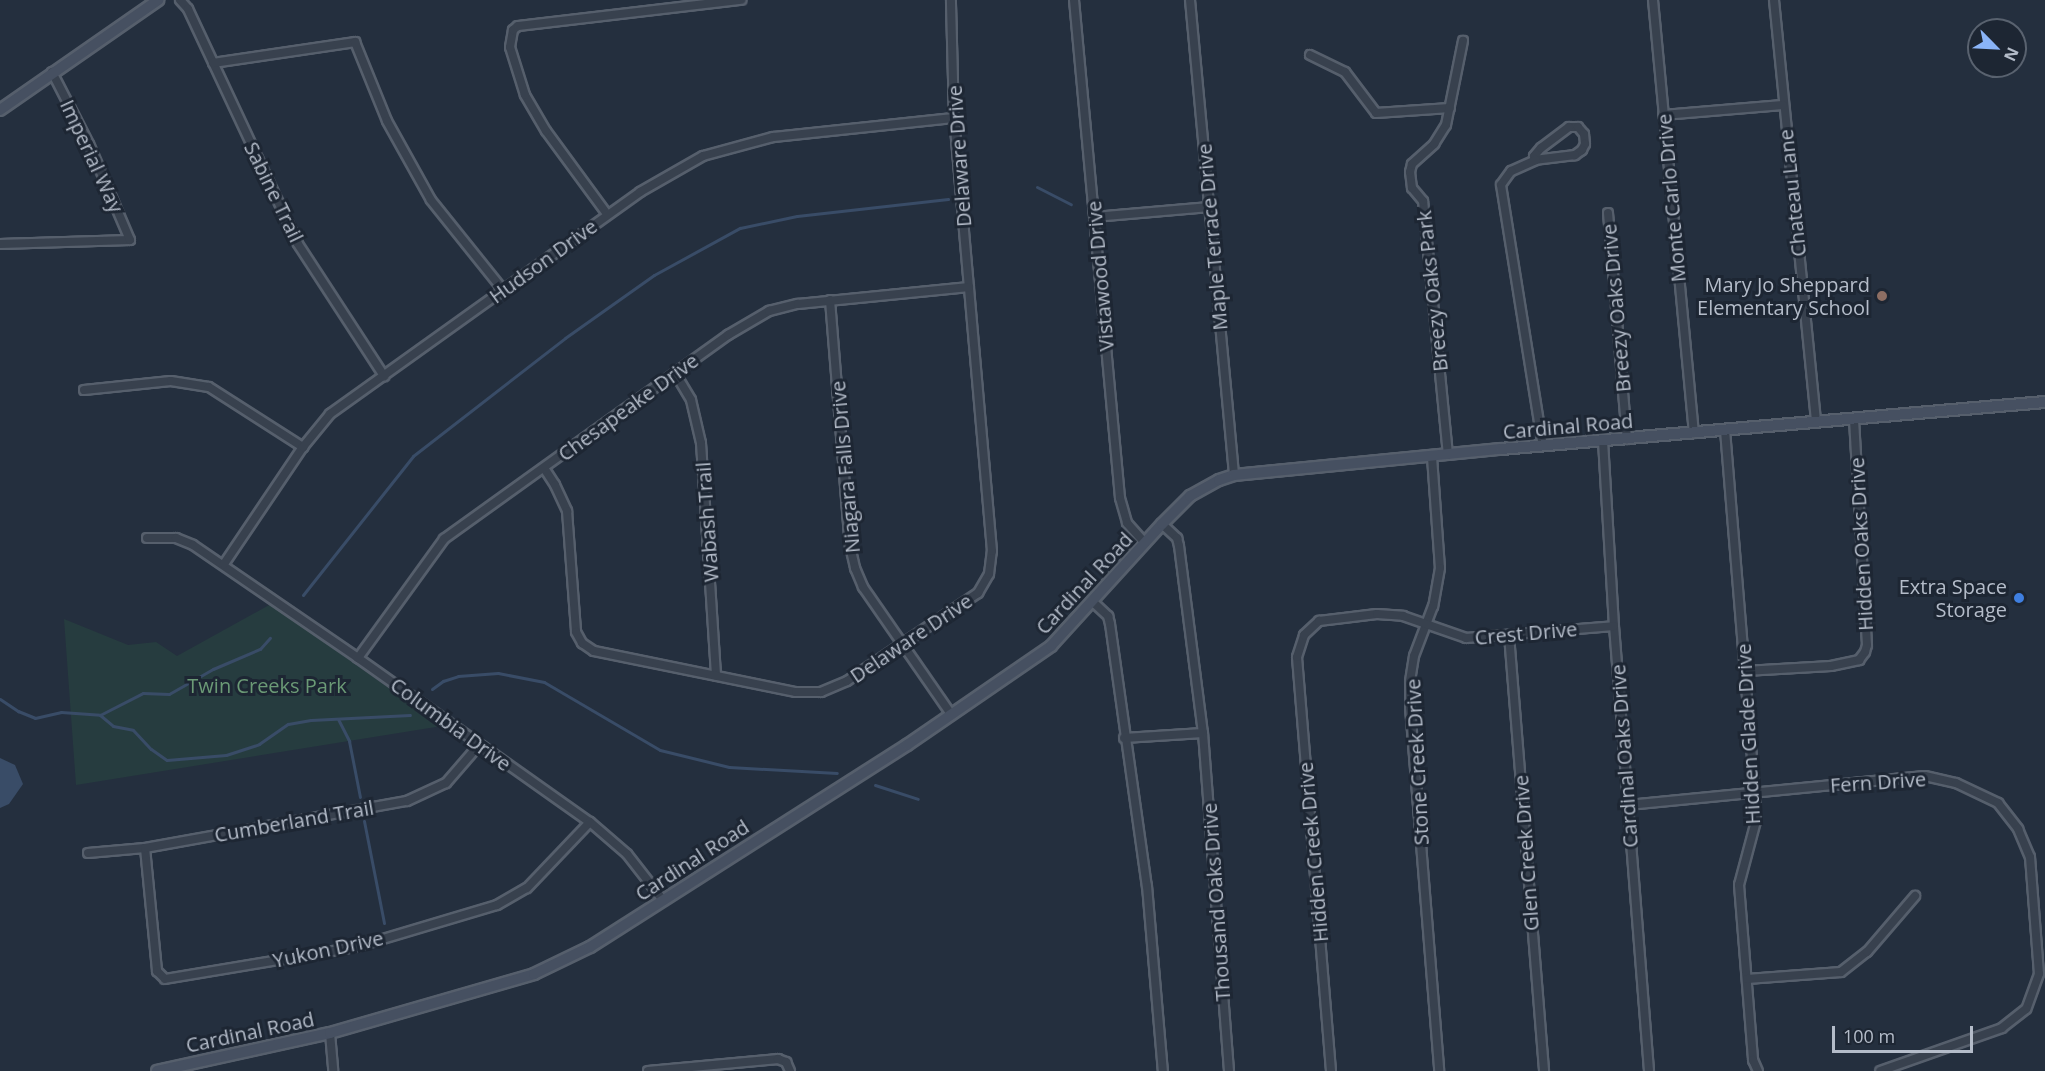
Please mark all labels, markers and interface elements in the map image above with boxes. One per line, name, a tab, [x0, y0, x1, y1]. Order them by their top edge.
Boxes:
north arrow	[1967, 18, 2027, 78]
text: N	[1999, 44, 2024, 65]
street label: Delaware Drive	[942, 84, 976, 228]
street label: Imperial Way	[55, 96, 129, 216]
street label: Monte Carlo Drive	[1652, 113, 1690, 283]
street label: Chateau Lane	[1773, 128, 1811, 258]
street label: Sabine Trail	[239, 138, 309, 246]
street label: Maple Terrace Drive	[1192, 143, 1232, 331]
street label: Vistawood Drive	[1081, 200, 1119, 352]
street label: Breezy Oaks Park	[1412, 209, 1452, 373]
street label: Hudson Drive	[484, 214, 602, 308]
street label: Breezy Oaks Drive	[1597, 223, 1635, 393]
place label: Mary Jo Sheppard Elementary School	[1697, 272, 1870, 319]
marker: Mary Jo Sheppard Elementary School	[1875, 289, 1889, 303]
street label: Chesapeake Drive	[553, 348, 703, 466]
street label: Niagara Falls Drive	[826, 380, 864, 554]
street label: Cardinal Road	[1502, 408, 1634, 444]
street label: Hidden Oaks Drive	[1844, 457, 1878, 631]
street label: Wabash Trail	[691, 461, 723, 583]
street label: Cardinal Road	[1031, 527, 1137, 639]
place label: Extra Space Storage	[1899, 574, 2007, 621]
street label: Delaware Drive	[845, 588, 977, 688]
marker: Extra Space Storage	[2012, 591, 2026, 605]
street label: Crest Drive	[1474, 617, 1578, 649]
street label: Hidden Glade Drive	[1731, 643, 1765, 825]
street label: Cardinal Oaks Drive	[1606, 664, 1642, 848]
street label: Columbia Drive	[386, 672, 516, 776]
park label: Twin Creeks Park	[187, 673, 347, 697]
street label: Stone Creek Drive	[1401, 678, 1433, 846]
street label: Hidden Creek Drive	[1293, 761, 1333, 943]
street label: Fern Drive	[1829, 767, 1927, 797]
street label: Glen Creek Drive	[1509, 774, 1543, 932]
street label: Cumberland Trail	[213, 795, 375, 847]
street label: Thousand Oaks Drive	[1197, 802, 1235, 1002]
street label: Cardinal Road	[631, 814, 753, 906]
street label: Yukon Drive	[271, 926, 385, 972]
street label: Cardinal Road	[184, 1007, 316, 1057]
scale bar	[1835, 1014, 1976, 1052]
text: 100 m	[1843, 1024, 1895, 1048]

